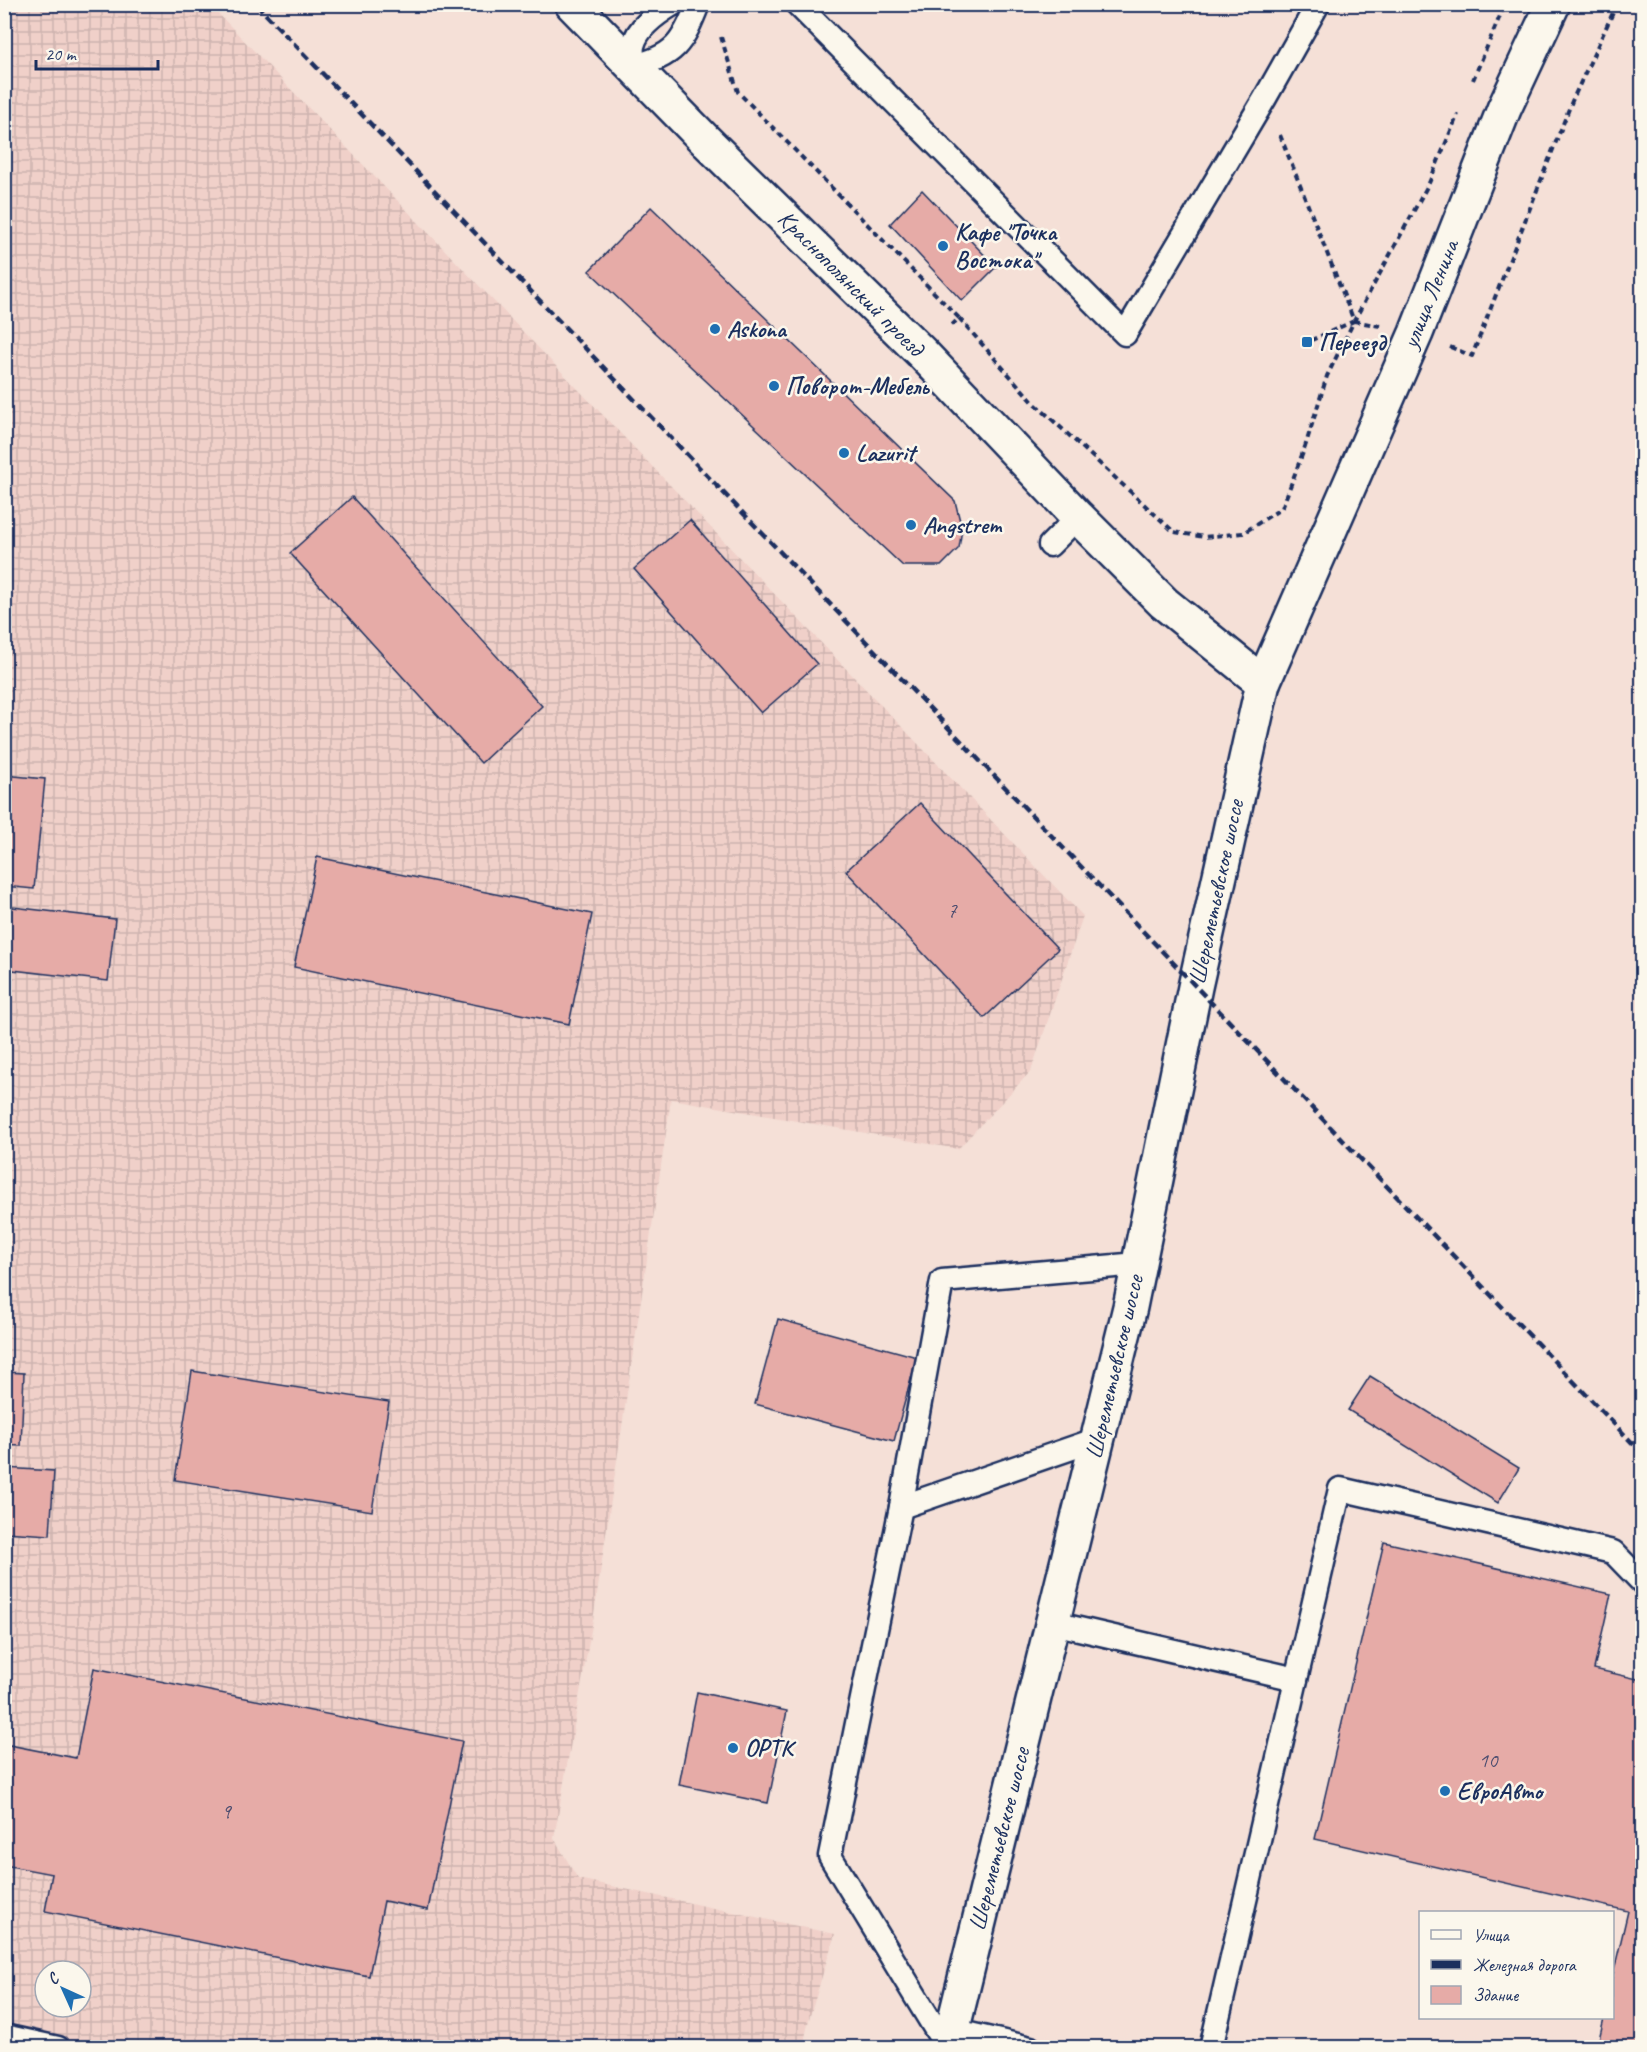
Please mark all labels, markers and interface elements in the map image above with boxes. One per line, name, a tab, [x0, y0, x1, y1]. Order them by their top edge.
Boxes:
scale bar	[36, 33, 158, 71]
text: 20 m	[45, 43, 78, 65]
street label: Краснополянский проезд	[772, 204, 932, 364]
place label: Кафе "Точка Востока"	[955, 217, 1058, 275]
street label: улица Ленина	[1394, 233, 1466, 354]
marker: Кафе "Точка Востока"	[936, 239, 950, 253]
place label: Askona	[727, 314, 788, 344]
marker: Askona	[708, 322, 722, 336]
place label: Переезд	[1319, 327, 1388, 358]
marker: Переезд	[1300, 335, 1314, 349]
place label: Поворот-Мебель	[786, 371, 931, 401]
marker: Поворот-Мебель	[767, 379, 781, 393]
place label: Lazurit	[856, 438, 919, 468]
marker: Lazurit	[837, 446, 851, 460]
place label: Angstrem	[923, 510, 1003, 540]
marker: Angstrem	[904, 518, 918, 532]
street label: Шереметьевское шоссе	[1182, 795, 1251, 987]
house number: 7	[947, 897, 958, 923]
street label: Шереметьевское шоссе	[1078, 1270, 1150, 1462]
place label: ОРТК	[745, 1733, 797, 1763]
marker: ОРТК	[726, 1741, 740, 1755]
street label: Шереметьевское шоссе	[962, 1742, 1037, 1934]
house number: 10	[1479, 1747, 1499, 1773]
place label: ЕвроАвто	[1457, 1776, 1545, 1806]
marker: ЕвроАвто	[1438, 1784, 1452, 1798]
house number: 9	[221, 1798, 232, 1824]
legend	[1419, 1911, 1614, 2019]
text: Улица	[1473, 1924, 1510, 1946]
text: Железная дорога	[1473, 1954, 1577, 1977]
north arrow	[33, 1959, 93, 2019]
text: С	[43, 1968, 64, 1989]
text: Здание	[1473, 1984, 1519, 2006]

